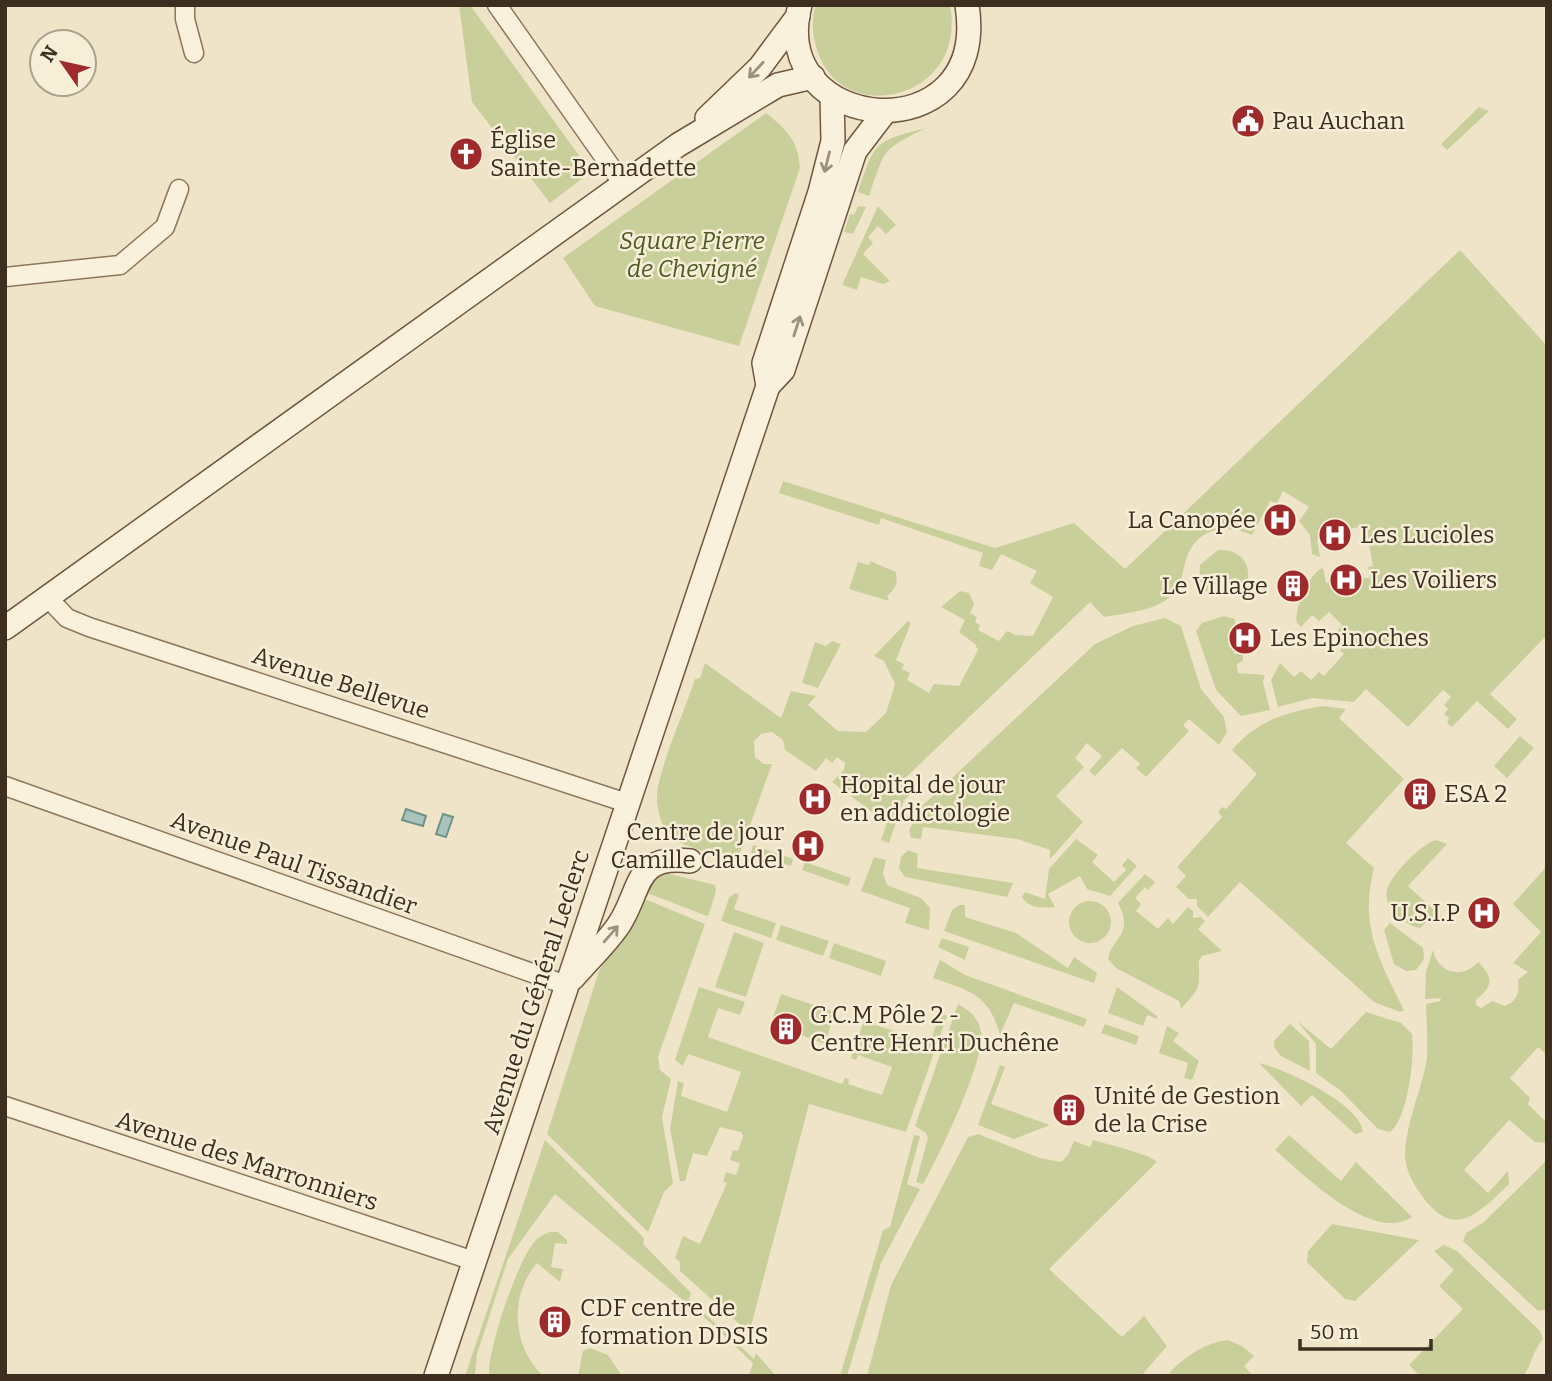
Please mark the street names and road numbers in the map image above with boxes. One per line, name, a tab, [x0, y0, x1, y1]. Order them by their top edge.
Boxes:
street label: Avenue Bellevue	[249, 641, 433, 725]
street label: Avenue Paul Tissandier	[167, 805, 421, 921]
street label: Avenue du Général Leclerc	[477, 846, 595, 1138]
street label: Avenue des Marronniers	[113, 1105, 381, 1217]

